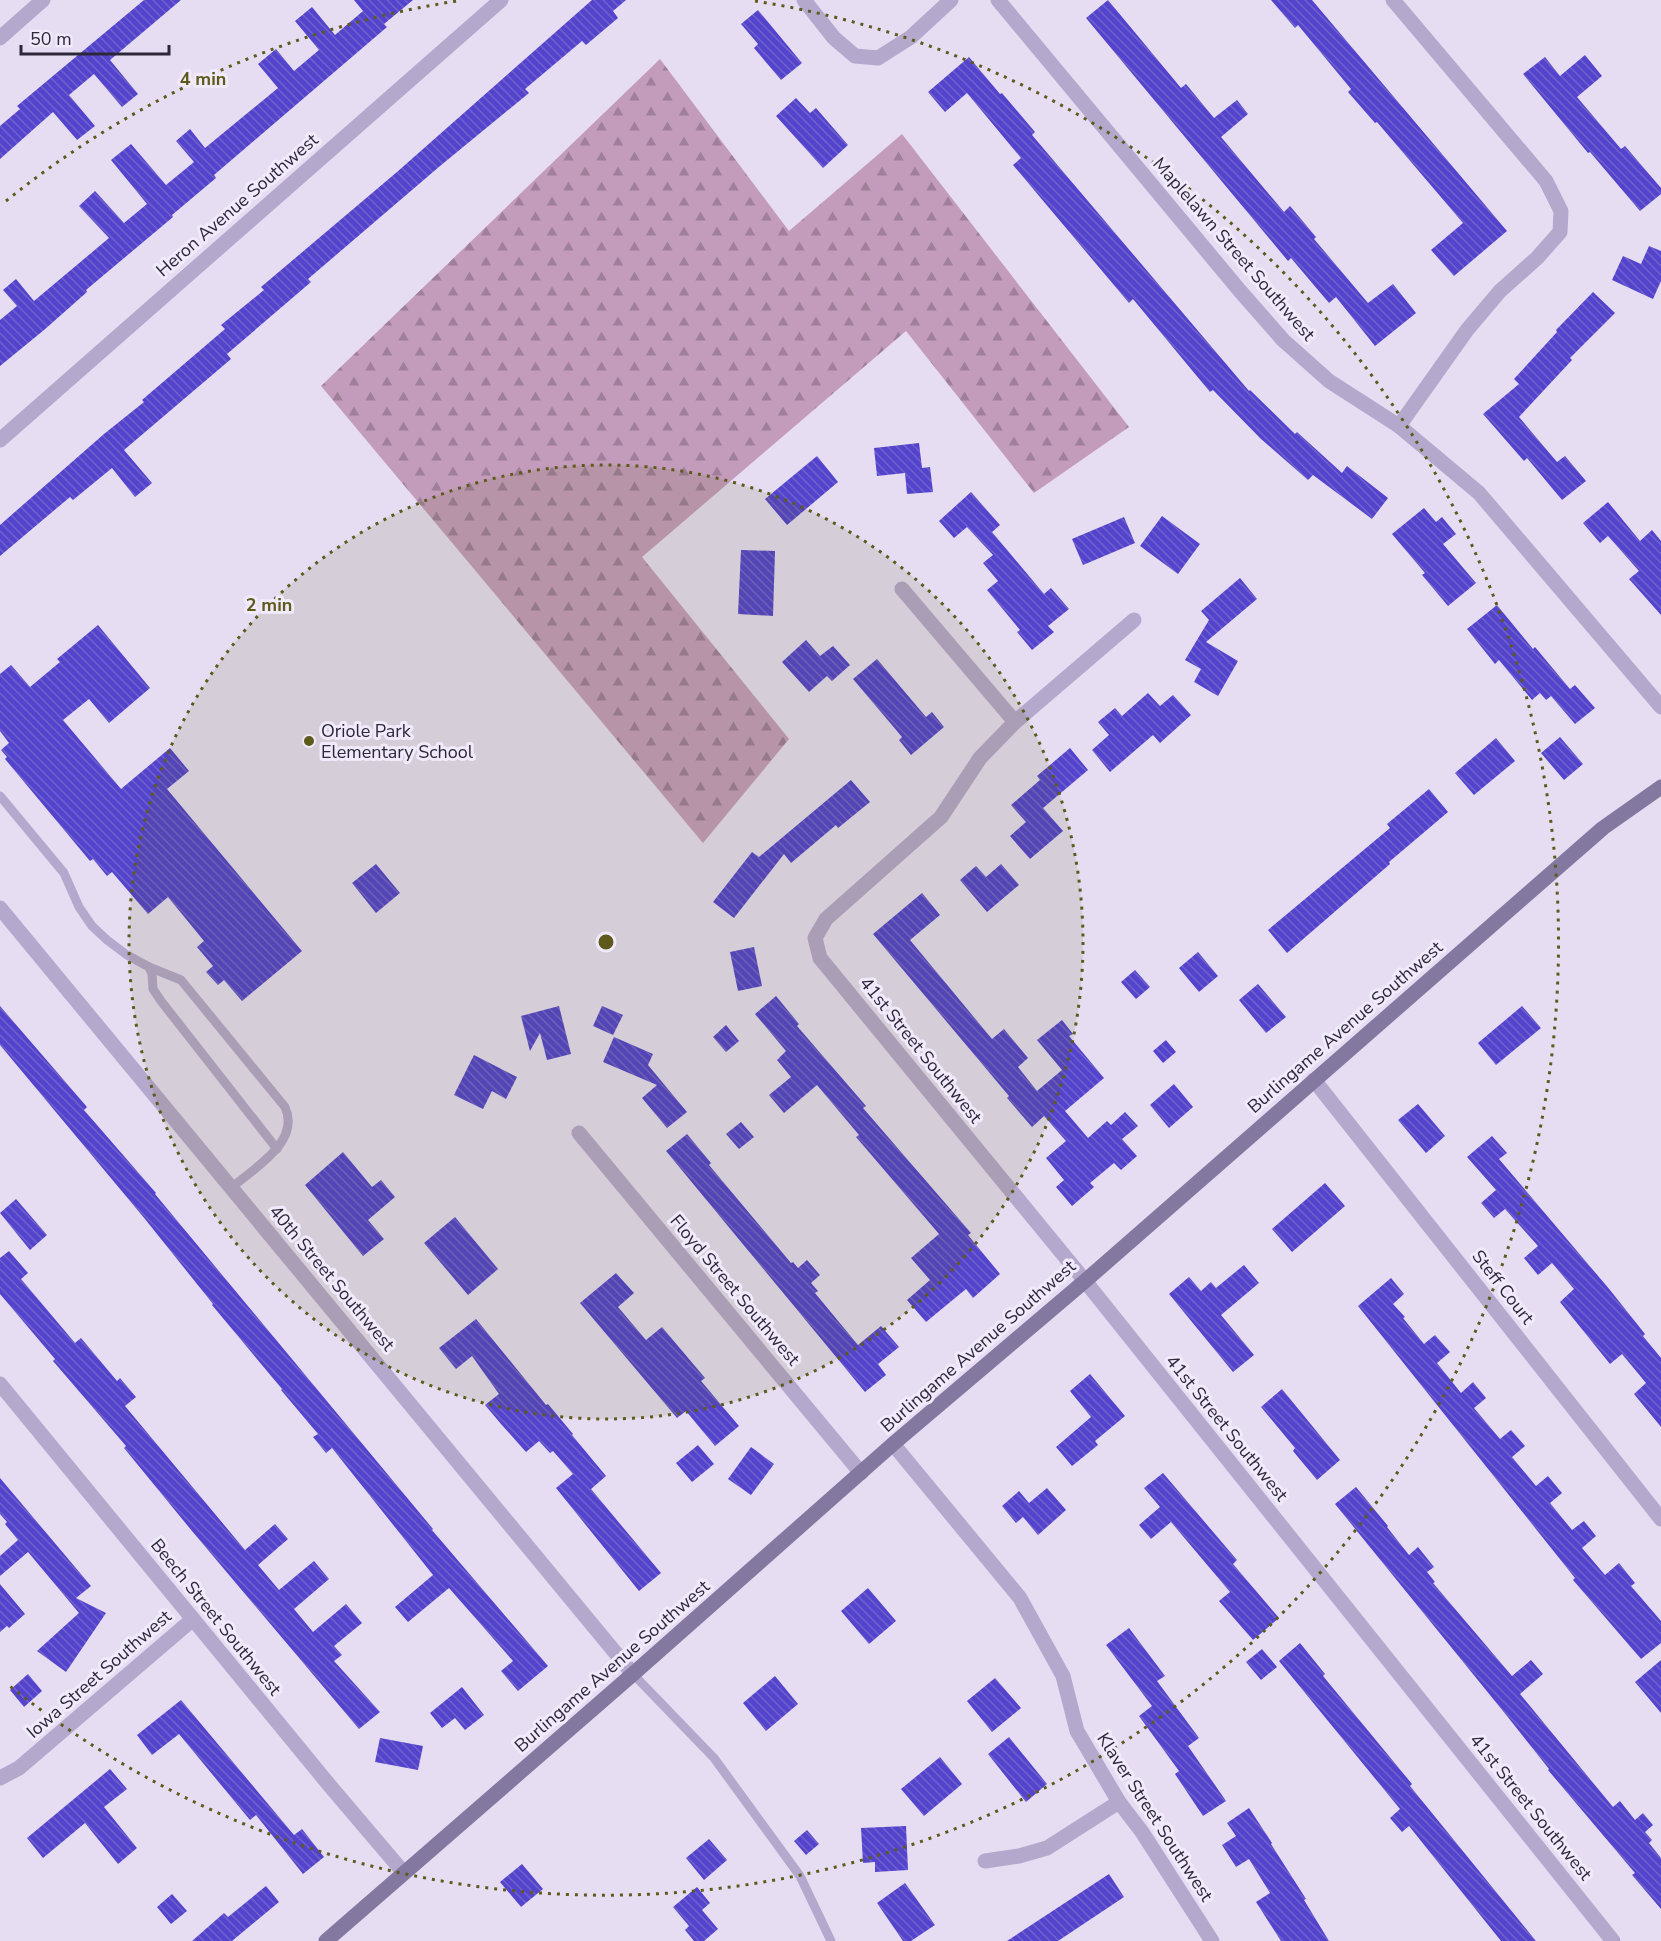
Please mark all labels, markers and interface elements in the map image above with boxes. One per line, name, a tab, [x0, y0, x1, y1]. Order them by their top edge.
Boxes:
scale bar	[21, 18, 170, 56]
text: 50 m	[30, 27, 72, 51]
text: 4 min	[180, 67, 226, 91]
street label: Heron Avenue Southwest	[151, 127, 324, 282]
street label: Maplelawn Street Southwest	[1148, 152, 1321, 346]
text: 2 min	[246, 593, 292, 617]
place label: Oriole Park Elementary School	[321, 719, 474, 764]
marker: Oriole Park Elementary School	[302, 734, 316, 748]
centre of rings	[596, 932, 616, 952]
street label: Burlingame Avenue Southwest	[1242, 935, 1448, 1118]
street label: 41st Street Southwest	[854, 972, 988, 1129]
street label: 40th Street Southwest	[264, 1200, 401, 1357]
street label: Floyd Street Southwest	[665, 1210, 806, 1371]
street label: Steff Court	[1466, 1245, 1540, 1330]
street label: Burlingame Avenue Southwest	[875, 1254, 1081, 1437]
street label: 41st Street Southwest	[1160, 1350, 1294, 1507]
street label: Beech Street Southwest	[145, 1534, 287, 1701]
street label: Burlingame Avenue Southwest	[509, 1574, 715, 1757]
street label: Iowa Street Southwest	[22, 1604, 177, 1744]
street label: Klaver Street Southwest	[1091, 1728, 1219, 1907]
street label: 41st Street Southwest	[1464, 1729, 1598, 1886]

